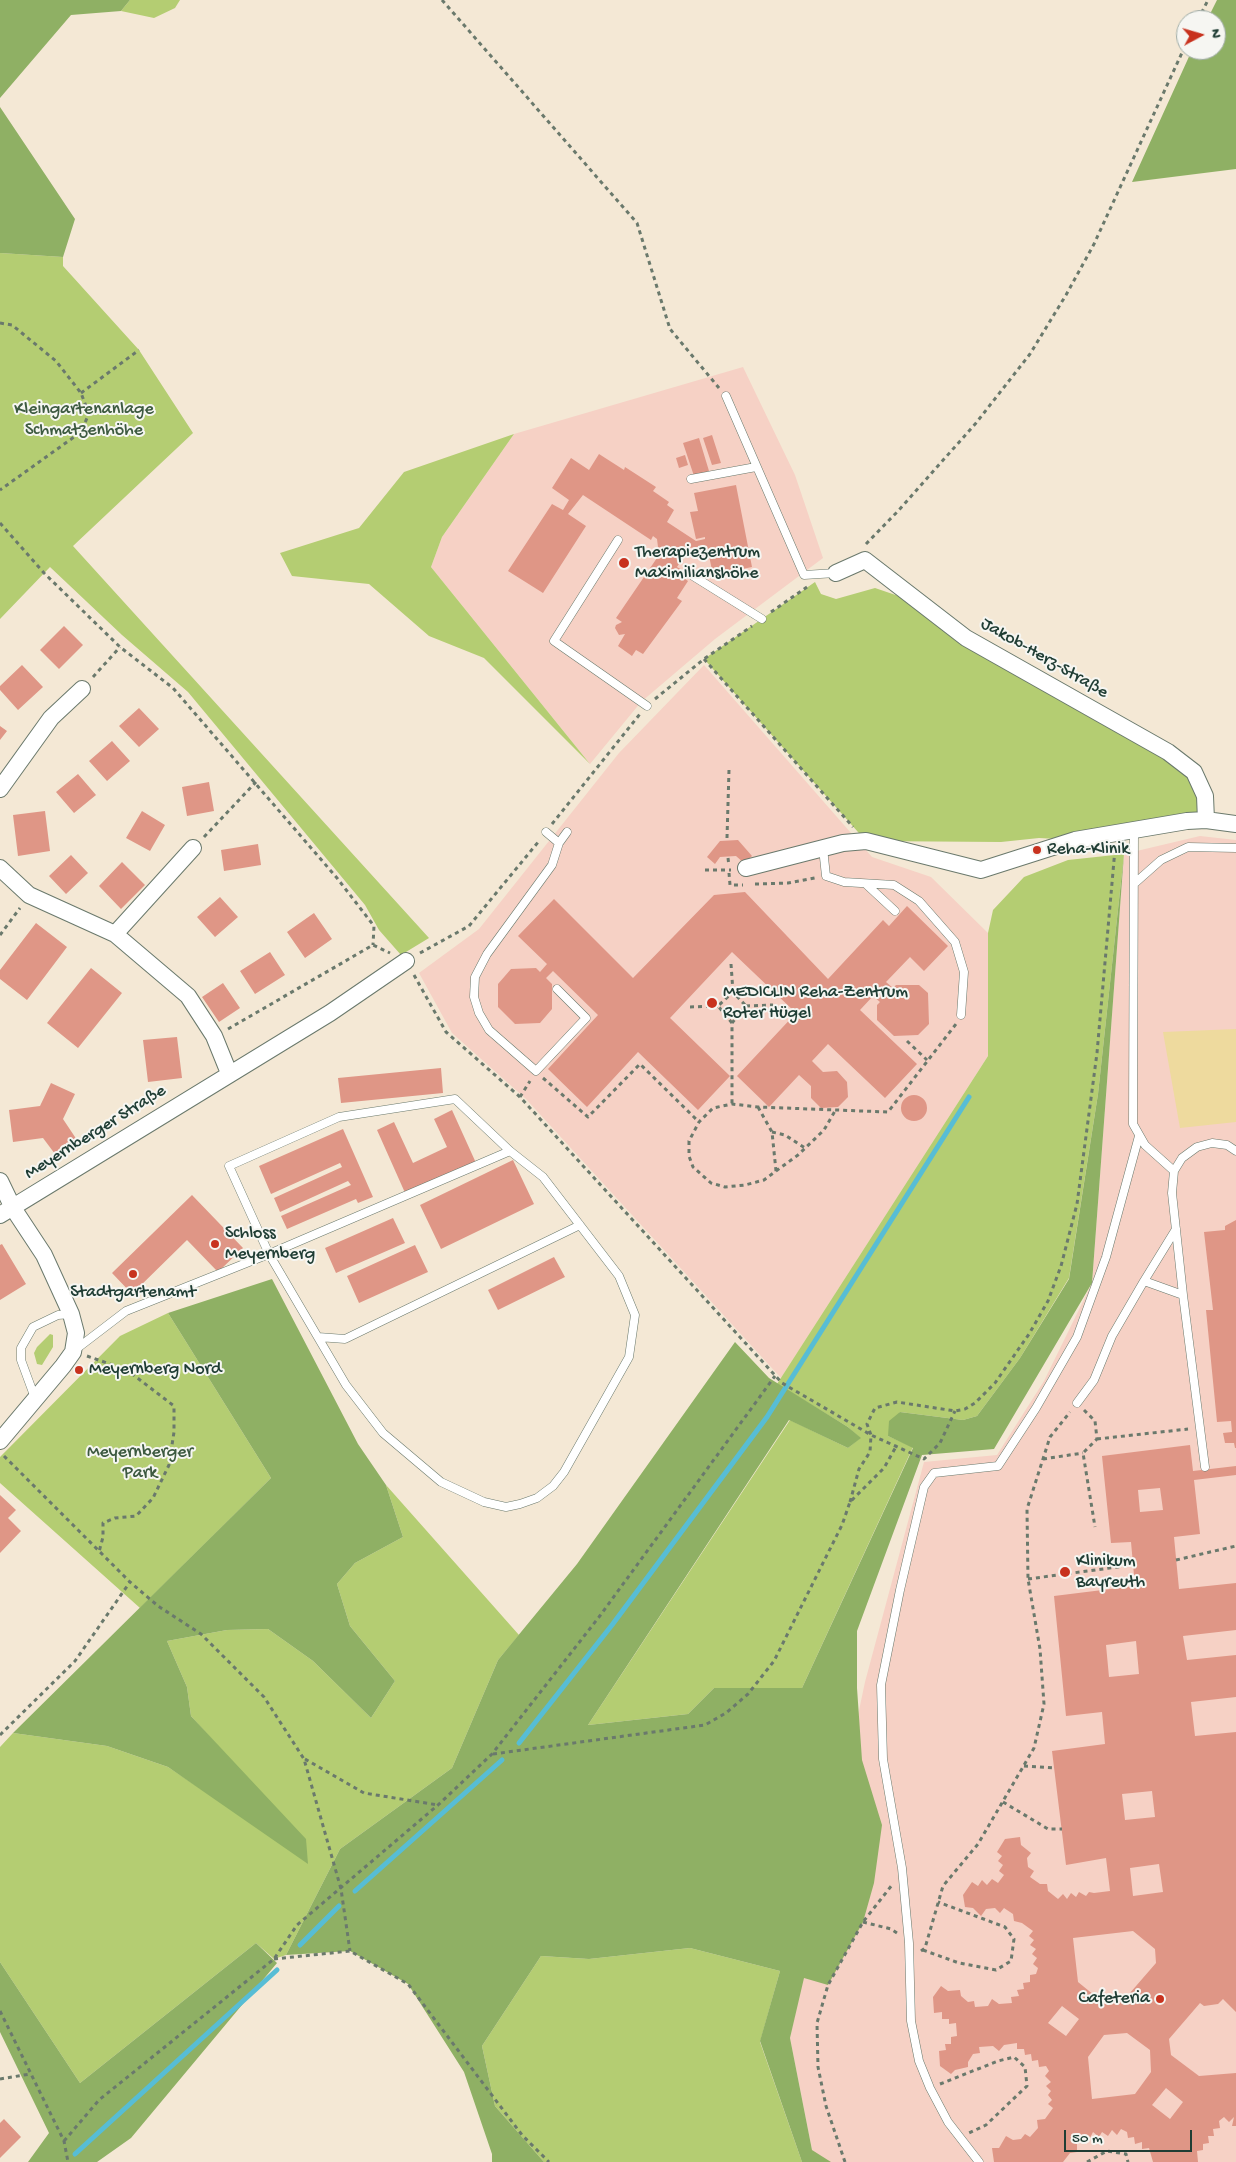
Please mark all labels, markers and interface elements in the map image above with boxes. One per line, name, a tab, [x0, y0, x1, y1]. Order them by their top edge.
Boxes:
north arrow	[1176, 10, 1226, 60]
text: N	[1206, 28, 1224, 39]
park label: Kleingartenanlage Schmatzenhöhe	[14, 399, 154, 442]
place label: Therapiezentrum Maximilianshöhe	[635, 542, 760, 584]
marker: Therapiezentrum Maximilianshöhe	[617, 556, 631, 570]
street label: Jakob-Herz-Straße	[976, 614, 1112, 704]
place label: Reha-Klinik	[1047, 839, 1129, 861]
marker: Reha-Klinik	[1031, 844, 1043, 856]
place label: MEDICLIN Reha-Zentrum Roter Hügel	[723, 982, 908, 1024]
marker: MEDICLIN Reha-Zentrum Roter Hügel	[705, 996, 719, 1010]
street label: Meyernberger Straße	[21, 1081, 171, 1185]
place label: Schloss Meyernberg	[225, 1223, 315, 1266]
marker: Schloss Meyernberg	[209, 1238, 221, 1250]
marker: Stadtgartenamt	[127, 1268, 139, 1280]
place label: Stadtgartenamt	[70, 1282, 196, 1304]
place label: Meyernberg Nord	[89, 1359, 222, 1381]
marker: Meyernberg Nord	[73, 1364, 85, 1376]
park label: Meyernberger Park	[87, 1442, 193, 1485]
place label: Klinikum Bayreuth	[1076, 1551, 1145, 1594]
marker: Klinikum Bayreuth	[1058, 1565, 1072, 1579]
place label: Cafeteria	[1079, 1988, 1150, 2010]
marker: Cafeteria	[1154, 1993, 1166, 2005]
scale bar	[1066, 2120, 1194, 2152]
text: 50 m	[1072, 2130, 1103, 2148]

